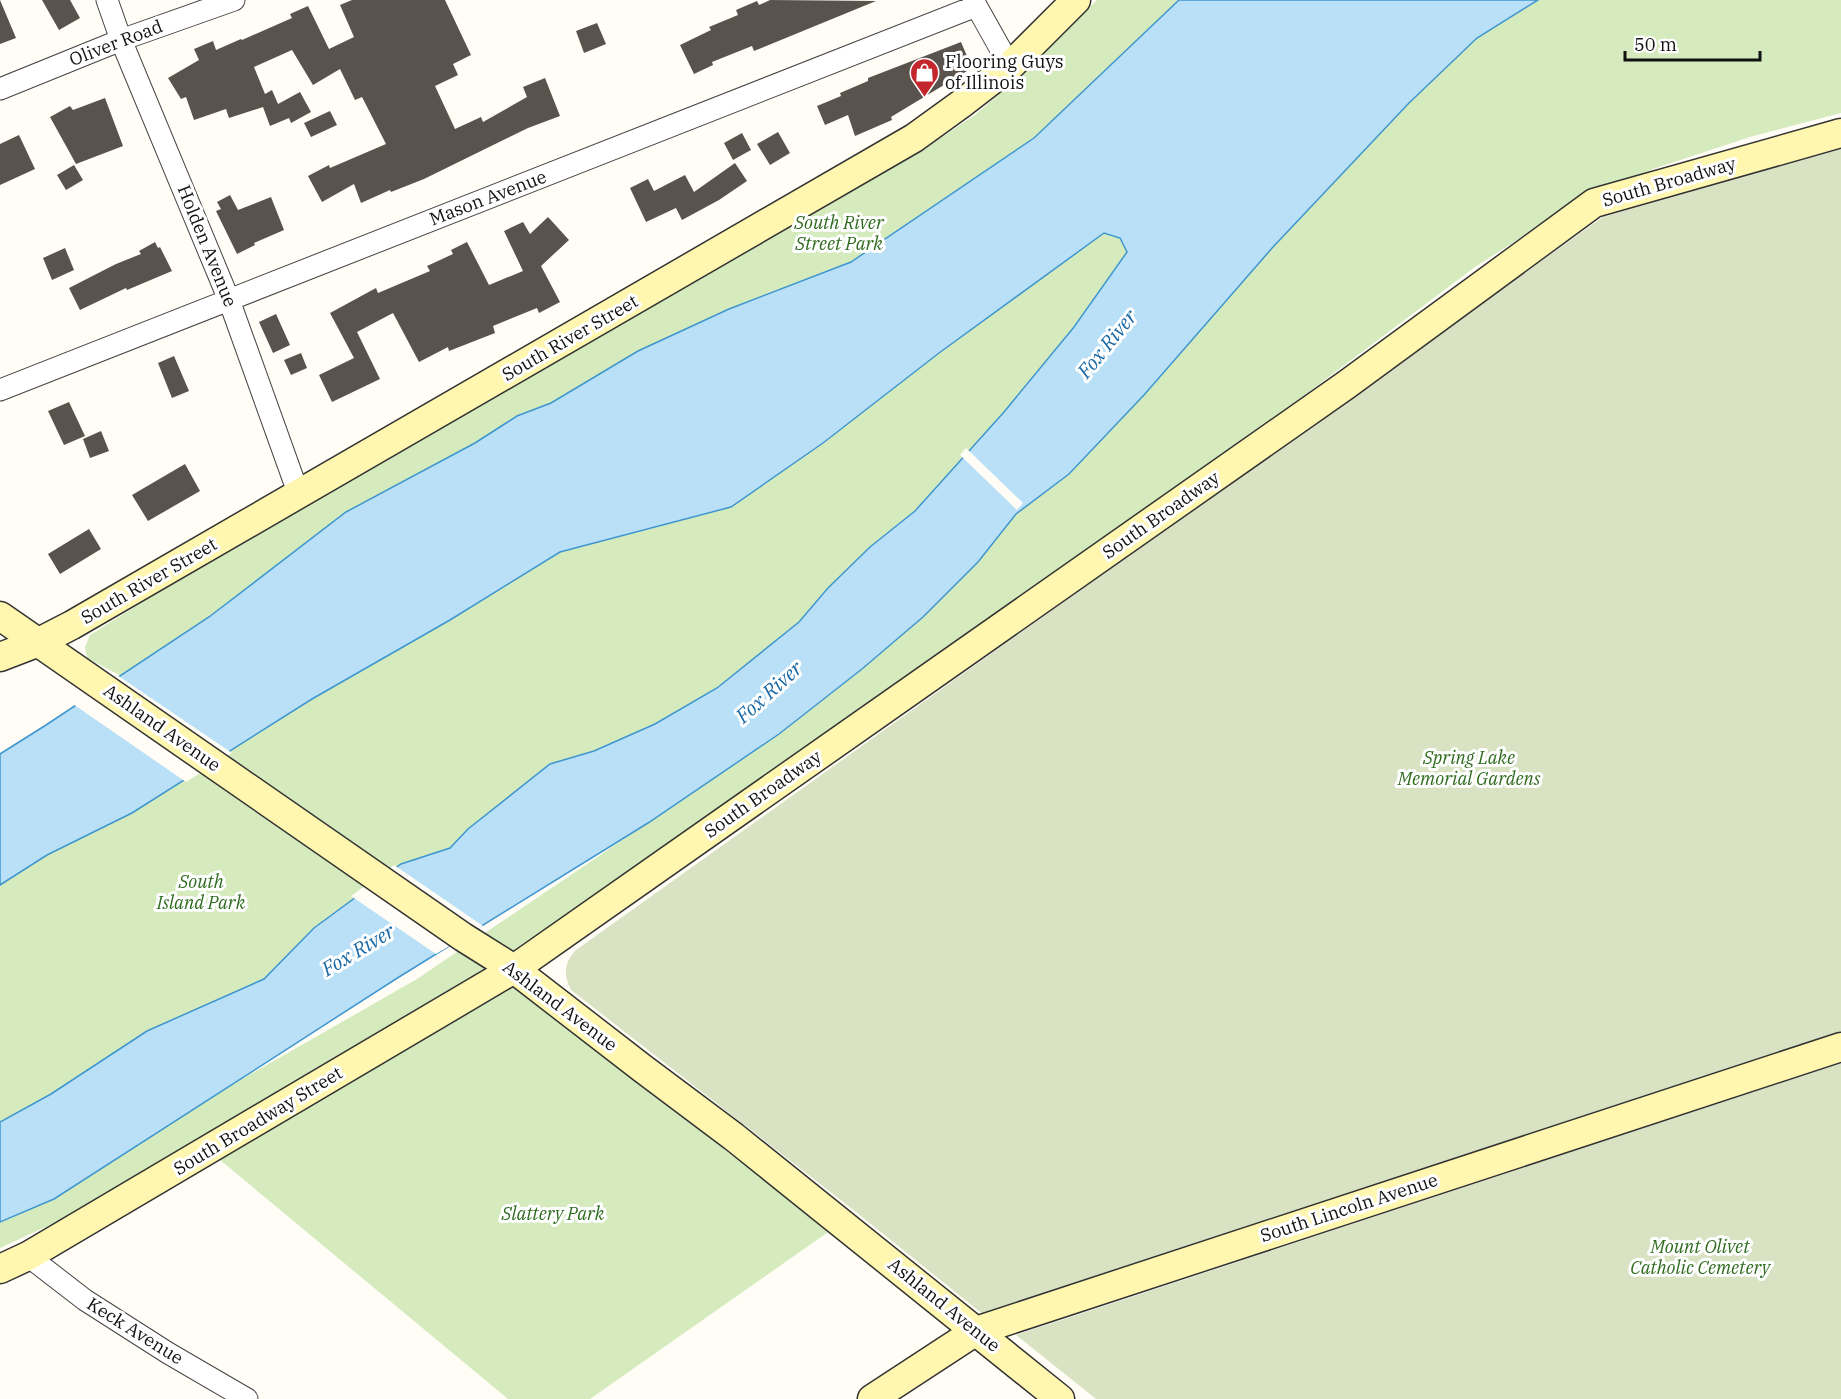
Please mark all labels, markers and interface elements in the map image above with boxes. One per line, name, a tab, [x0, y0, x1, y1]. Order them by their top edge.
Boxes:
street label: Oliver Road	[66, 14, 166, 71]
scale bar	[1625, 24, 1760, 62]
text: 50 m	[1634, 33, 1677, 56]
place label: Flooring Guys of Illinois	[945, 50, 1064, 94]
shop icon: Flooring Guys of Illinois	[908, 56, 940, 98]
street label: South Broadway	[1599, 151, 1739, 212]
street label: Mason Avenue	[426, 165, 550, 230]
street label: Holden Avenue	[173, 182, 242, 310]
park label: South River Street Park	[793, 211, 885, 255]
street label: South River Street	[498, 289, 642, 386]
water label: Fox River	[1070, 303, 1143, 384]
street label: South Broadway	[1098, 465, 1224, 564]
street label: South River Street	[77, 532, 221, 629]
water label: Fox River	[729, 654, 809, 729]
street label: Ashland Avenue	[99, 679, 225, 776]
street label: South Broadway	[700, 744, 826, 843]
park label: Spring Lake Memorial Gardens	[1397, 746, 1541, 790]
park label: South Island Park	[156, 870, 246, 914]
water label: Fox River	[315, 917, 400, 983]
street label: Ashland Avenue	[498, 955, 622, 1056]
street label: South Broadway Street	[169, 1061, 346, 1180]
street label: South Lincoln Avenue	[1257, 1168, 1440, 1247]
park label: Slattery Park	[501, 1202, 605, 1225]
park label: Mount Olivet Catholic Cemetery	[1630, 1235, 1772, 1279]
street label: Ashland Avenue	[884, 1252, 1005, 1357]
street label: Keck Avenue	[83, 1292, 188, 1369]

